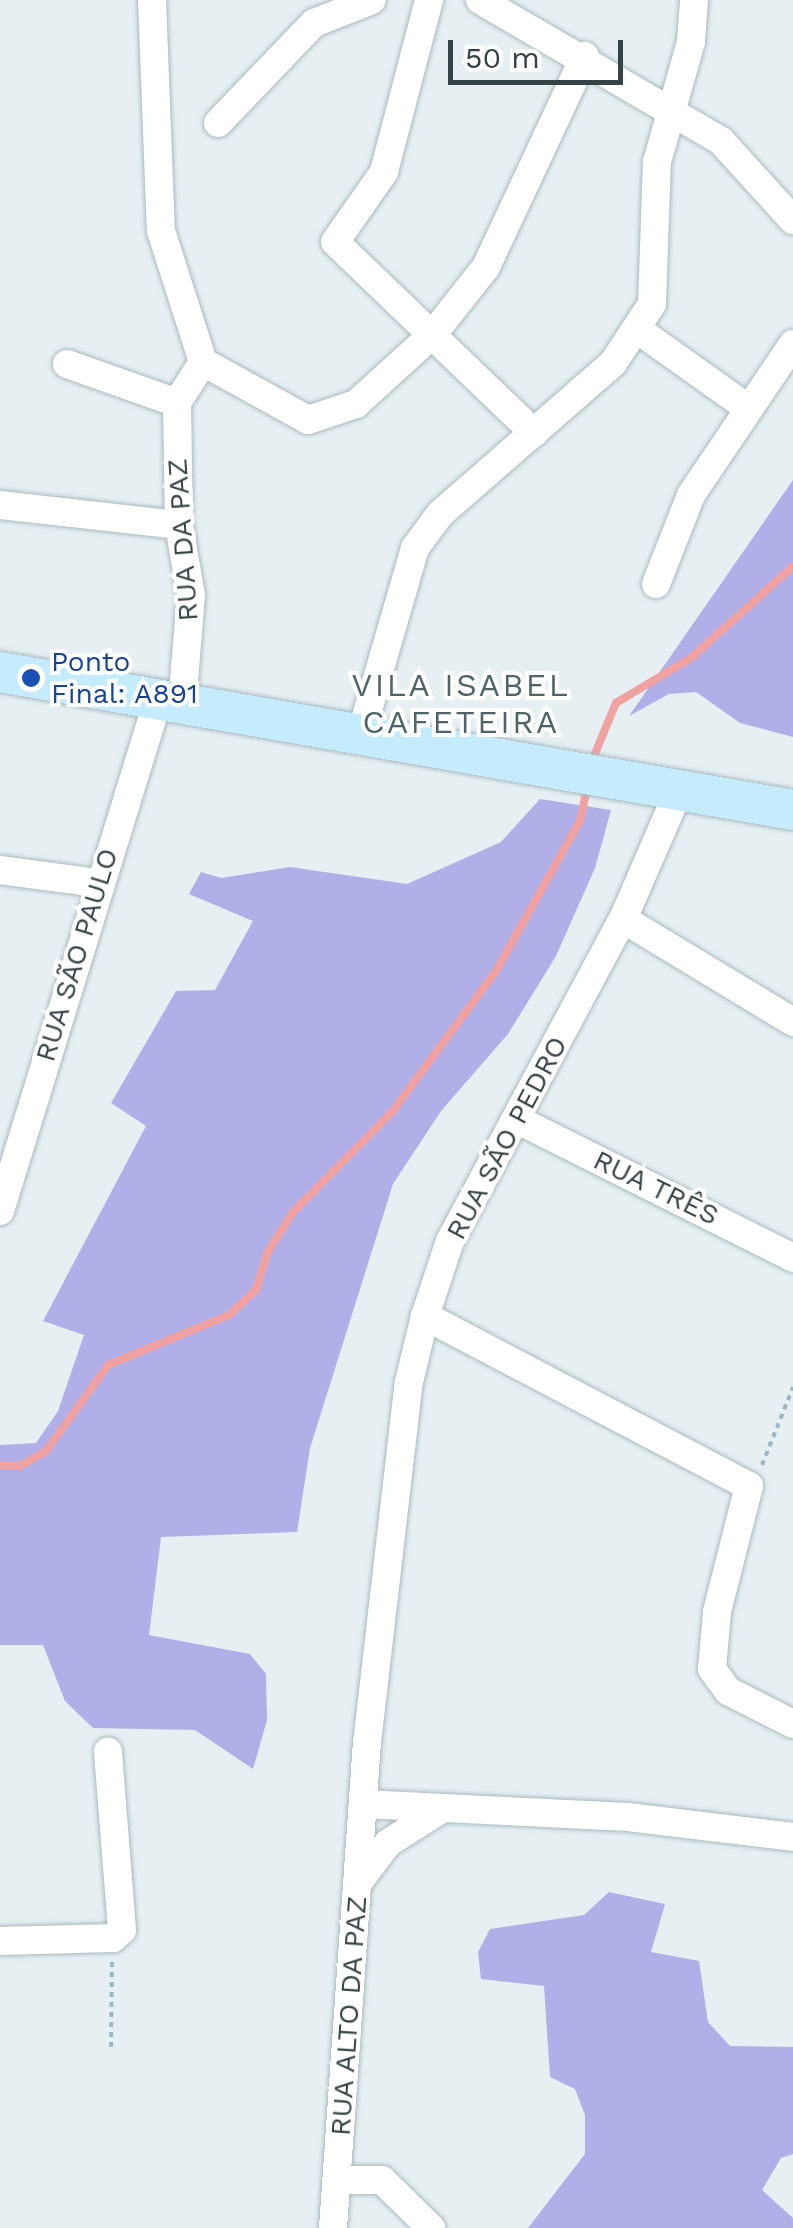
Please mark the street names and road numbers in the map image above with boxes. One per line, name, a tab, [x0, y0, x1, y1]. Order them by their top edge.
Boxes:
street label: RUA DA PAZ	[160, 456, 206, 624]
street label: RUA SÃO PAULO	[28, 844, 126, 1066]
street label: RUA SÃO PEDRO	[439, 1030, 575, 1246]
street label: RUA TRÊS	[587, 1143, 725, 1233]
street label: RUA ALTO DA PAZ	[324, 1893, 374, 2139]

